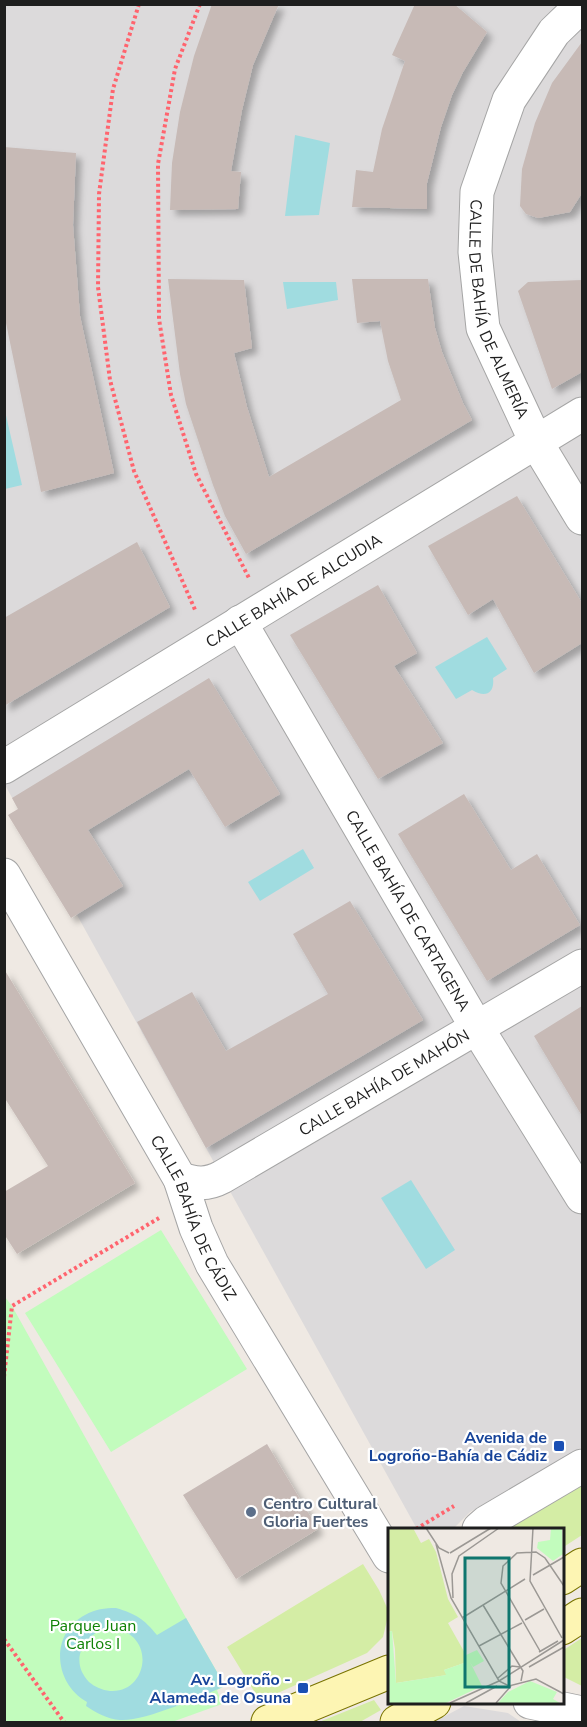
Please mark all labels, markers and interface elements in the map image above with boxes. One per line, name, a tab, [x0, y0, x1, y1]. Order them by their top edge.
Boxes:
street label: CALLE DE BAHÍA DE ALMERÍA	[463, 199, 534, 423]
street label: CALLE BAHÍA DE ALCUDIA	[202, 529, 386, 653]
street label: CALLE BAHÍA DE CARTAGENA	[340, 806, 475, 1016]
street label: CALLE BAHÍA DE MAHÓN	[295, 1024, 474, 1142]
street label: CALLE BAHÍA DE CÁDIZ	[145, 1131, 242, 1305]
place label: Avenida de Logroño-Bahía de Cádiz	[369, 1427, 547, 1467]
marker: Avenida de Logroño-Bahía de Cádiz	[552, 1439, 566, 1453]
place label: Centro Cultural Gloria Fuertes	[263, 1493, 377, 1533]
marker: Centro Cultural Gloria Fuertes	[244, 1505, 258, 1519]
inset map	[388, 1528, 563, 1703]
park label: Parque Juan Carlos I	[50, 1615, 136, 1655]
place label: Av. Logroño - Alameda de Osuna	[150, 1669, 291, 1709]
marker: Av. Logroño - Alameda de Osuna	[296, 1681, 310, 1695]

